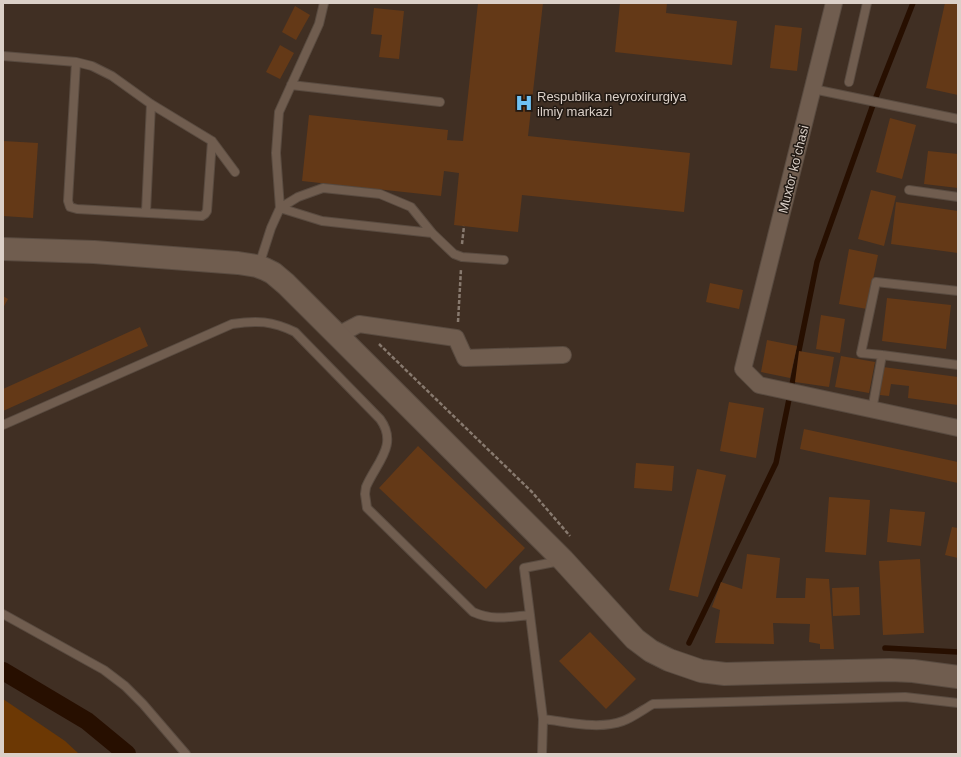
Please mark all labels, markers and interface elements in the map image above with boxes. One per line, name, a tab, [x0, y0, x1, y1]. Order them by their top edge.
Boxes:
place label: Respublika neyroxirurgiya ilmiy markazi	[537, 89, 687, 119]
hospital icon: Respublika neyroxirurgiya ilmiy markazi	[514, 93, 534, 113]
street label: Muxtor koʻchasi	[775, 123, 812, 215]

